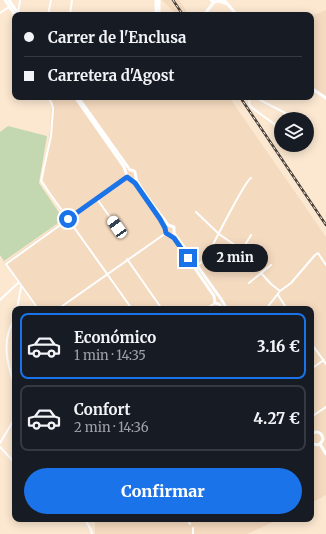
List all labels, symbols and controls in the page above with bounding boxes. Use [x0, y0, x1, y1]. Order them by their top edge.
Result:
text: Carrer de l'Enclusa [48, 28, 186, 47]
text: Carretera d'Agost [48, 66, 175, 85]
map controls [274, 112, 314, 152]
button: layers [274, 112, 314, 152]
route start [59, 210, 77, 228]
car [105, 214, 129, 240]
callout: 2 min [202, 244, 268, 272]
route end [179, 249, 197, 267]
text: 2 min [216, 249, 254, 266]
icon: car [26, 328, 62, 364]
text: Económico [74, 328, 156, 347]
text: 3.16 € [257, 337, 300, 356]
text: 1 min · 14:35 [74, 347, 146, 364]
icon: car [26, 400, 62, 436]
text: Confort [74, 400, 131, 419]
text: 4.27 € [253, 409, 300, 428]
text: 2 min · 14:36 [74, 419, 149, 436]
button: Confirmar [24, 468, 302, 514]

